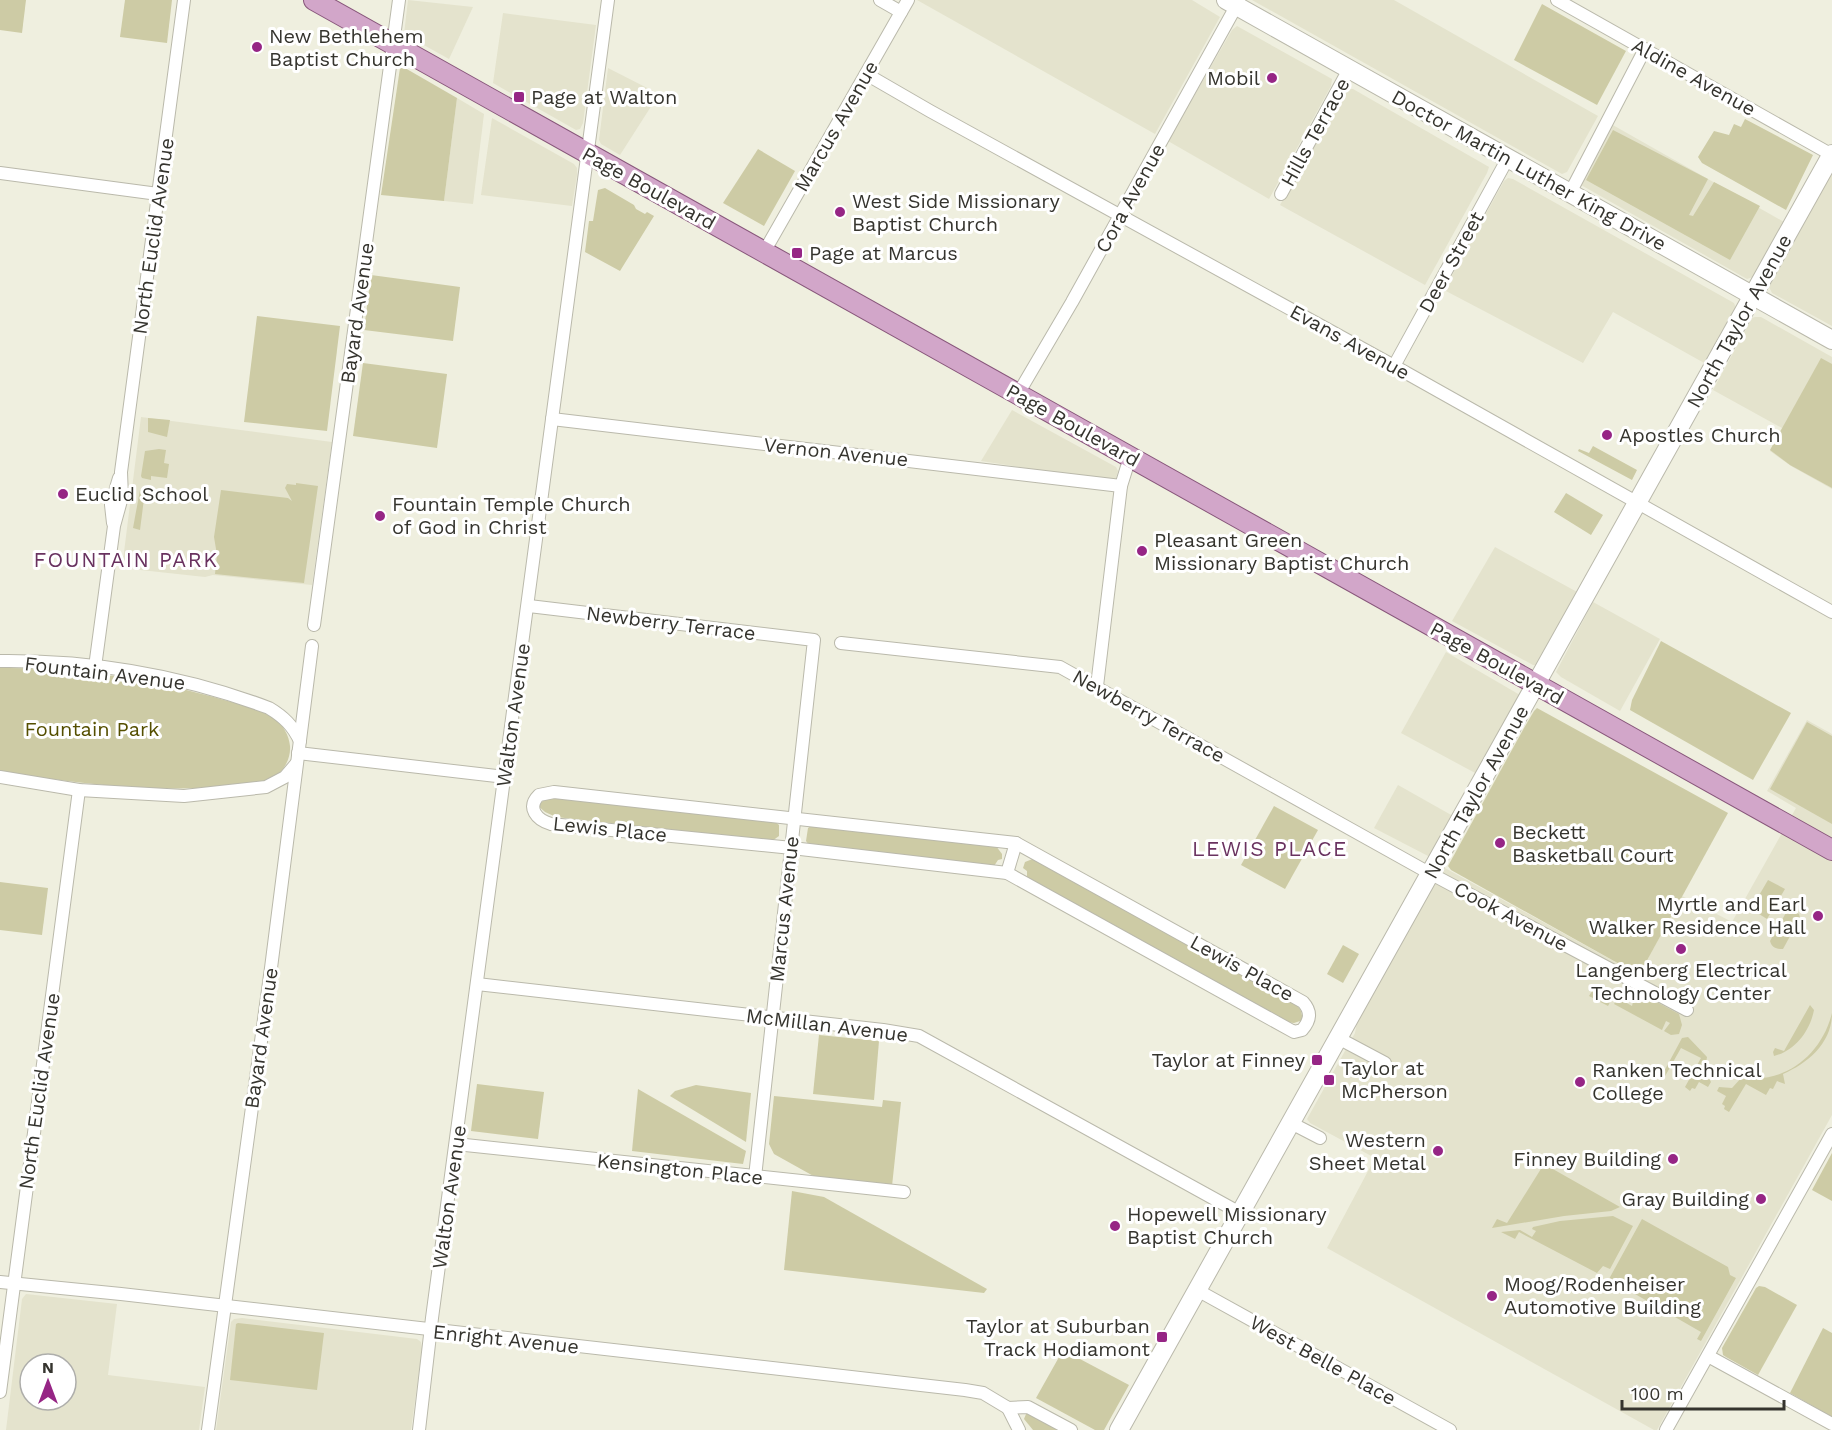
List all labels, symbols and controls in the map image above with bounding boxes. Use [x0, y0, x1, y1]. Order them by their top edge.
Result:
place label: New Bethlehem Baptist Church [269, 24, 424, 71]
street label: Aldine Avenue [1628, 33, 1760, 121]
marker: New Bethlehem Baptist Church [250, 40, 264, 54]
street label: Marcus Avenue [789, 56, 883, 196]
place label: Mobil [1207, 66, 1260, 90]
marker: Mobil [1265, 71, 1279, 85]
street label: Hills Terrace [1275, 73, 1355, 191]
street label: Doctor Martin Luther King Drive [1388, 84, 1670, 256]
place label: Page at Walton [531, 85, 677, 109]
marker: Page at Walton [512, 90, 526, 104]
street label: North Euclid Avenue [127, 136, 179, 336]
street label: Cora Avenue [1090, 139, 1170, 257]
street label: Page Boulevard [578, 141, 720, 235]
place label: West Side Missionary Baptist Church [852, 189, 1060, 236]
marker: West Side Missionary Baptist Church [833, 205, 847, 219]
street label: Deer Street [1413, 207, 1489, 317]
street label: North Taylor Avenue [1681, 230, 1797, 412]
street label: Bayard Avenue [335, 241, 379, 385]
place label: Page at Marcus [809, 241, 958, 265]
marker: Page at Marcus [790, 246, 804, 260]
street label: Evans Avenue [1286, 299, 1414, 385]
street label: Page Boulevard [1002, 378, 1144, 472]
place label: Apostles Church [1619, 423, 1781, 447]
marker: Apostles Church [1600, 428, 1614, 442]
street label: Vernon Avenue [763, 432, 909, 472]
place label: Euclid School [75, 482, 208, 506]
marker: Euclid School [56, 487, 70, 501]
place label: Fountain Temple Church of God in Christ [392, 492, 631, 539]
marker: Fountain Temple Church of God in Christ [373, 509, 387, 523]
place label: Pleasant Green Missionary Baptist Church [1154, 528, 1409, 575]
marker: Pleasant Green Missionary Baptist Church [1135, 544, 1149, 558]
district label: FOUNTAIN PARK [34, 547, 218, 572]
street label: Newberry Terrace [585, 601, 757, 645]
street label: Page Boulevard [1426, 616, 1568, 710]
street label: Walton Avenue [491, 642, 535, 788]
street label: Fountain Avenue [23, 651, 187, 695]
street label: Newberry Terrace [1069, 664, 1229, 768]
street label: North Taylor Avenue [1418, 701, 1534, 883]
park label: Fountain Park [25, 717, 159, 741]
street label: Lewis Place [552, 811, 668, 847]
place label: Beckett Basketball Court [1512, 820, 1674, 867]
street label: Marcus Avenue [764, 835, 804, 983]
district label: LEWIS PLACE [1192, 836, 1348, 861]
marker: Beckett Basketball Court [1493, 836, 1507, 850]
street label: Cook Avenue [1450, 876, 1572, 956]
place label: Myrtle and Earl Walker Residence Hall [1589, 892, 1806, 939]
marker: Myrtle and Earl Walker Residence Hall [1811, 909, 1825, 923]
street label: Lewis Place [1186, 930, 1298, 1006]
marker: Langenberg Electrical Technology Center [1674, 942, 1688, 956]
place label: Langenberg Electrical Technology Center [1575, 958, 1787, 1005]
street label: Bayard Avenue [239, 966, 283, 1110]
street label: North Euclid Avenue [13, 991, 65, 1191]
street label: McMillan Avenue [745, 1003, 909, 1047]
place label: Taylor at Finney [1151, 1048, 1306, 1072]
marker: Taylor at Finney [1310, 1053, 1324, 1067]
place label: Taylor at McPherson [1341, 1056, 1448, 1103]
place label: Ranken Technical College [1592, 1058, 1762, 1105]
marker: Taylor at McPherson [1322, 1073, 1336, 1087]
marker: Ranken Technical College [1573, 1075, 1587, 1089]
street label: Walton Avenue [427, 1124, 471, 1270]
place label: Western Sheet Metal [1309, 1128, 1426, 1175]
marker: Western Sheet Metal [1431, 1144, 1445, 1158]
place label: Finney Building [1513, 1147, 1661, 1171]
street label: Kensington Place [596, 1148, 764, 1190]
marker: Finney Building [1666, 1152, 1680, 1166]
place label: Gray Building [1622, 1187, 1749, 1211]
marker: Gray Building [1754, 1192, 1768, 1206]
place label: Hopewell Missionary Baptist Church [1127, 1202, 1327, 1249]
marker: Hopewell Missionary Baptist Church [1108, 1219, 1122, 1233]
place label: Moog/Rodenheiser Automotive Building [1504, 1272, 1701, 1319]
marker: Moog/Rodenheiser Automotive Building [1485, 1289, 1499, 1303]
street label: West Belle Place [1246, 1310, 1400, 1410]
place label: Taylor at Suburban Track Hodiamont [966, 1314, 1151, 1361]
street label: Enright Avenue [432, 1319, 580, 1359]
marker: Taylor at Suburban Track Hodiamont [1155, 1330, 1169, 1344]
north arrow [18, 1352, 78, 1412]
text: N [42, 1358, 54, 1377]
scale bar [1622, 1373, 1784, 1411]
text: 100 m [1631, 1383, 1684, 1404]

